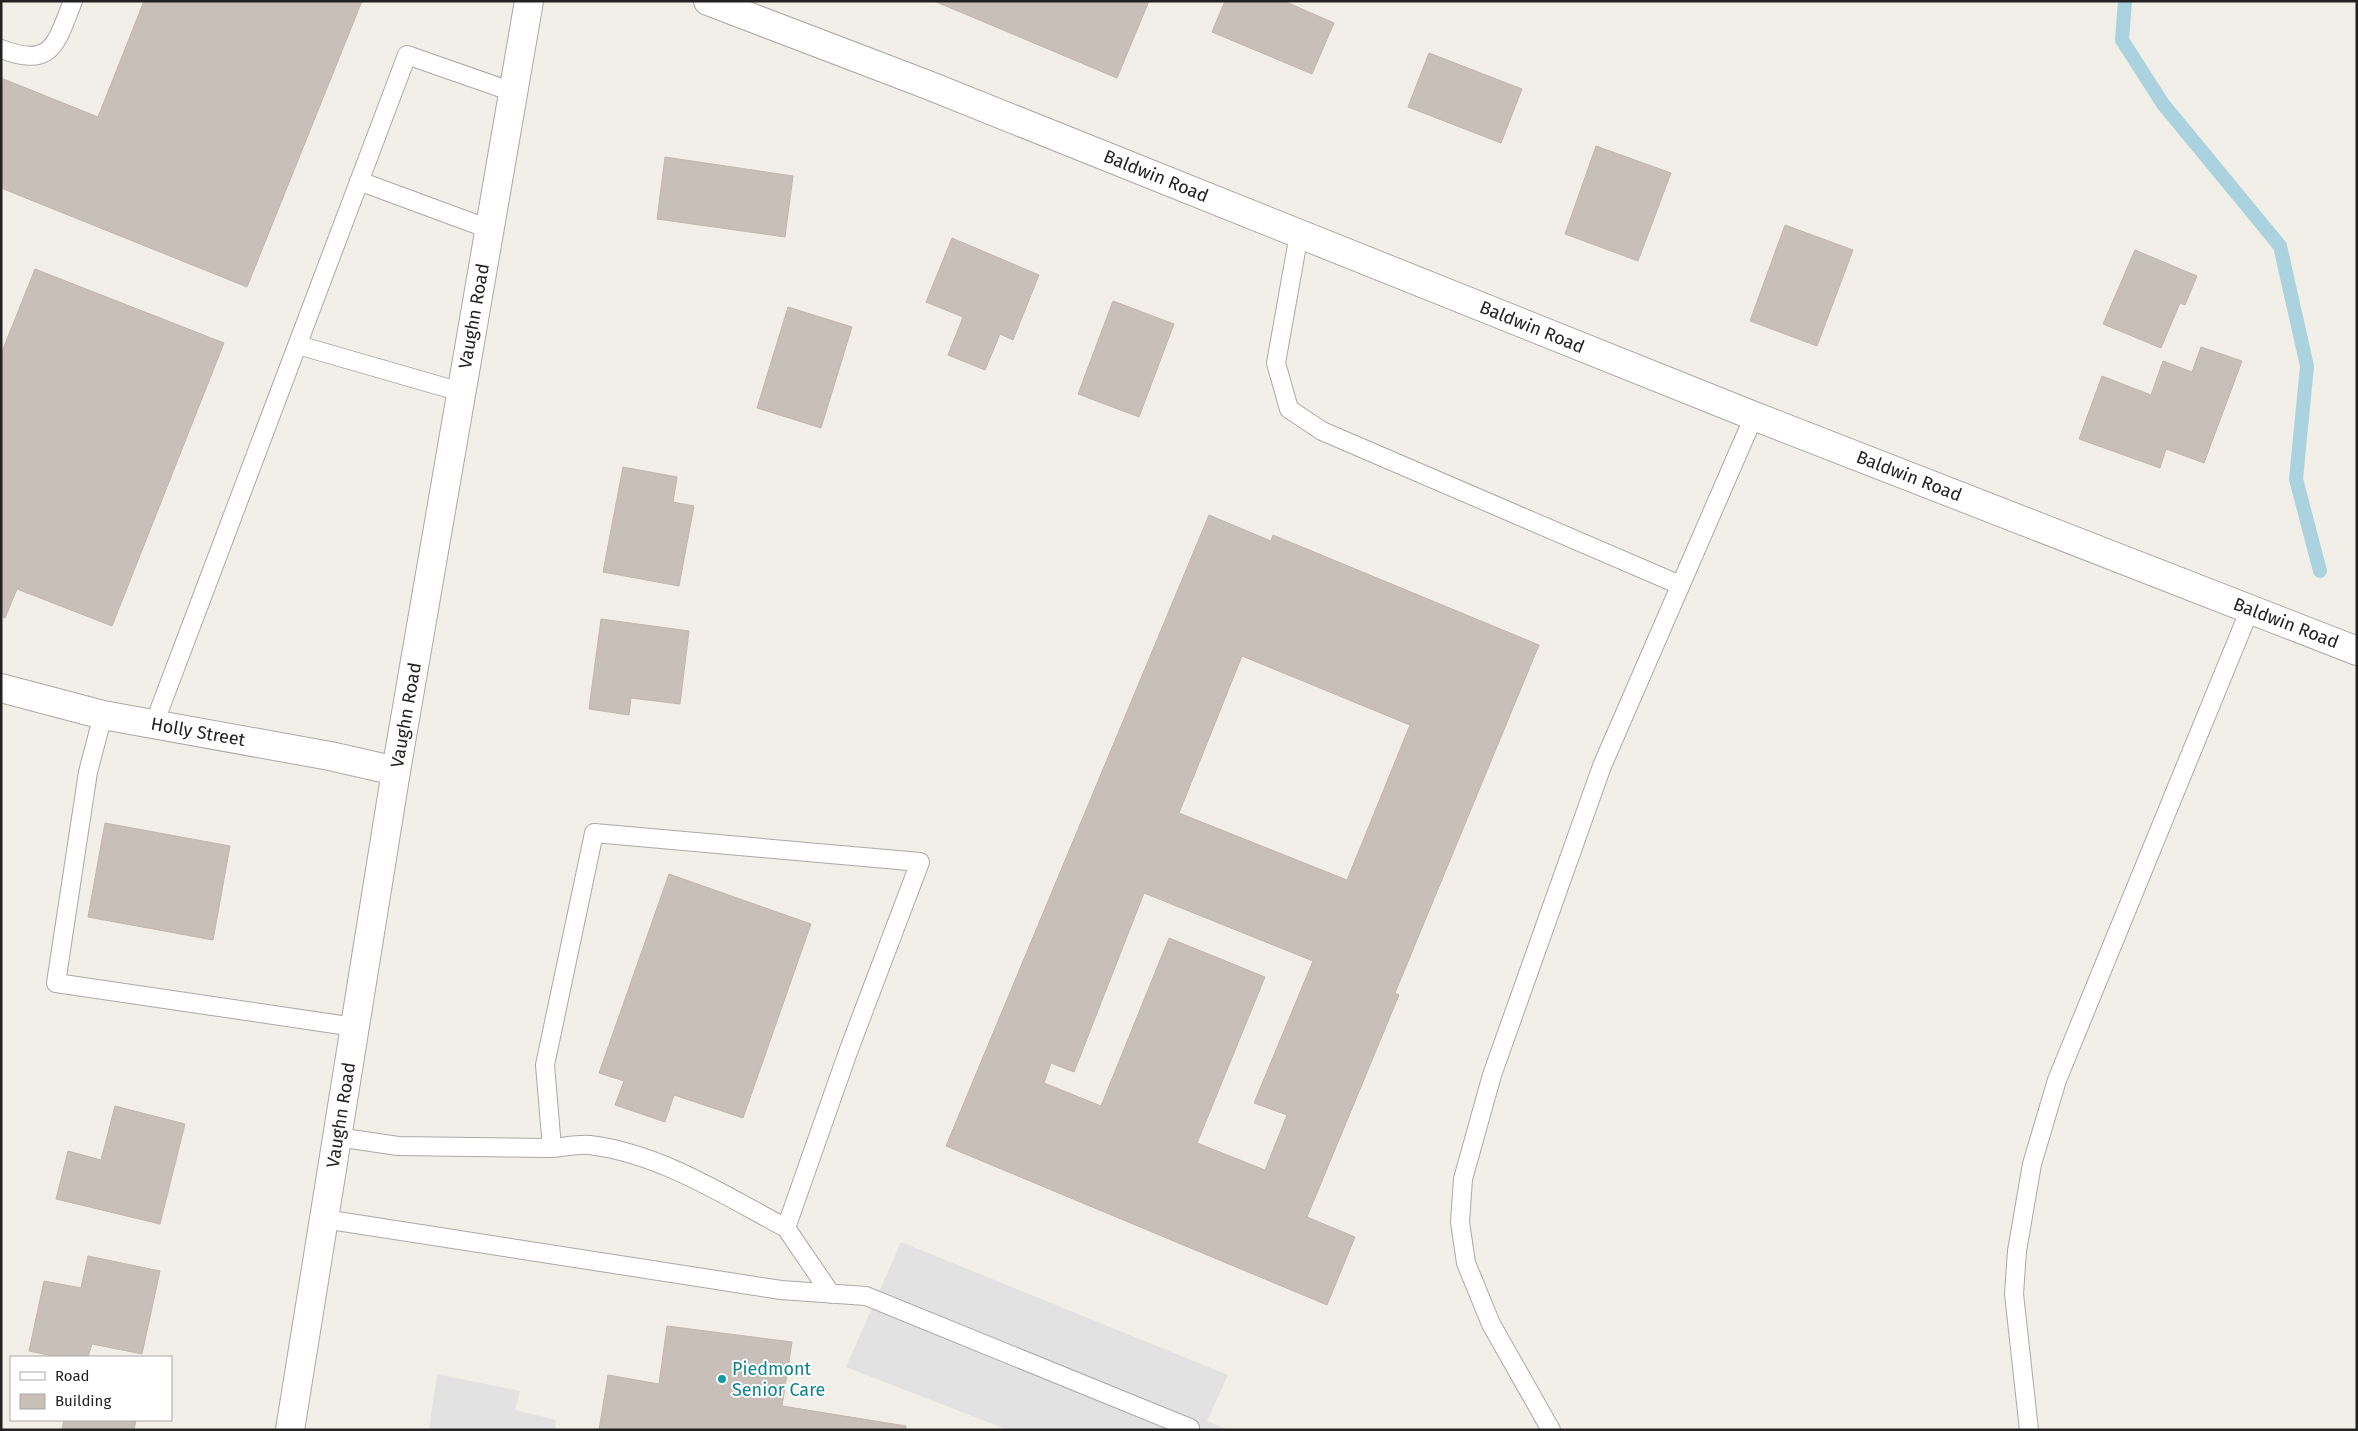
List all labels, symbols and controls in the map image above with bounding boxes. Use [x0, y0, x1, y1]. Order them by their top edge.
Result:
street label: Baldwin Road [1100, 145, 1212, 207]
street label: Vaughn Road [454, 262, 494, 370]
street label: Baldwin Road [1476, 296, 1588, 358]
street label: Baldwin Road [1853, 446, 1965, 506]
street label: Baldwin Road [2230, 593, 2342, 653]
street label: Vaughn Road [386, 661, 426, 769]
street label: Holly Street [149, 713, 247, 751]
street label: Vaughn Road [322, 1061, 360, 1169]
legend [10, 1356, 172, 1421]
place label: Piedmont Senior Care [732, 1358, 825, 1401]
text: Road [55, 1367, 90, 1385]
marker: Piedmont Senior Care [716, 1373, 728, 1385]
text: Building [55, 1392, 111, 1410]

